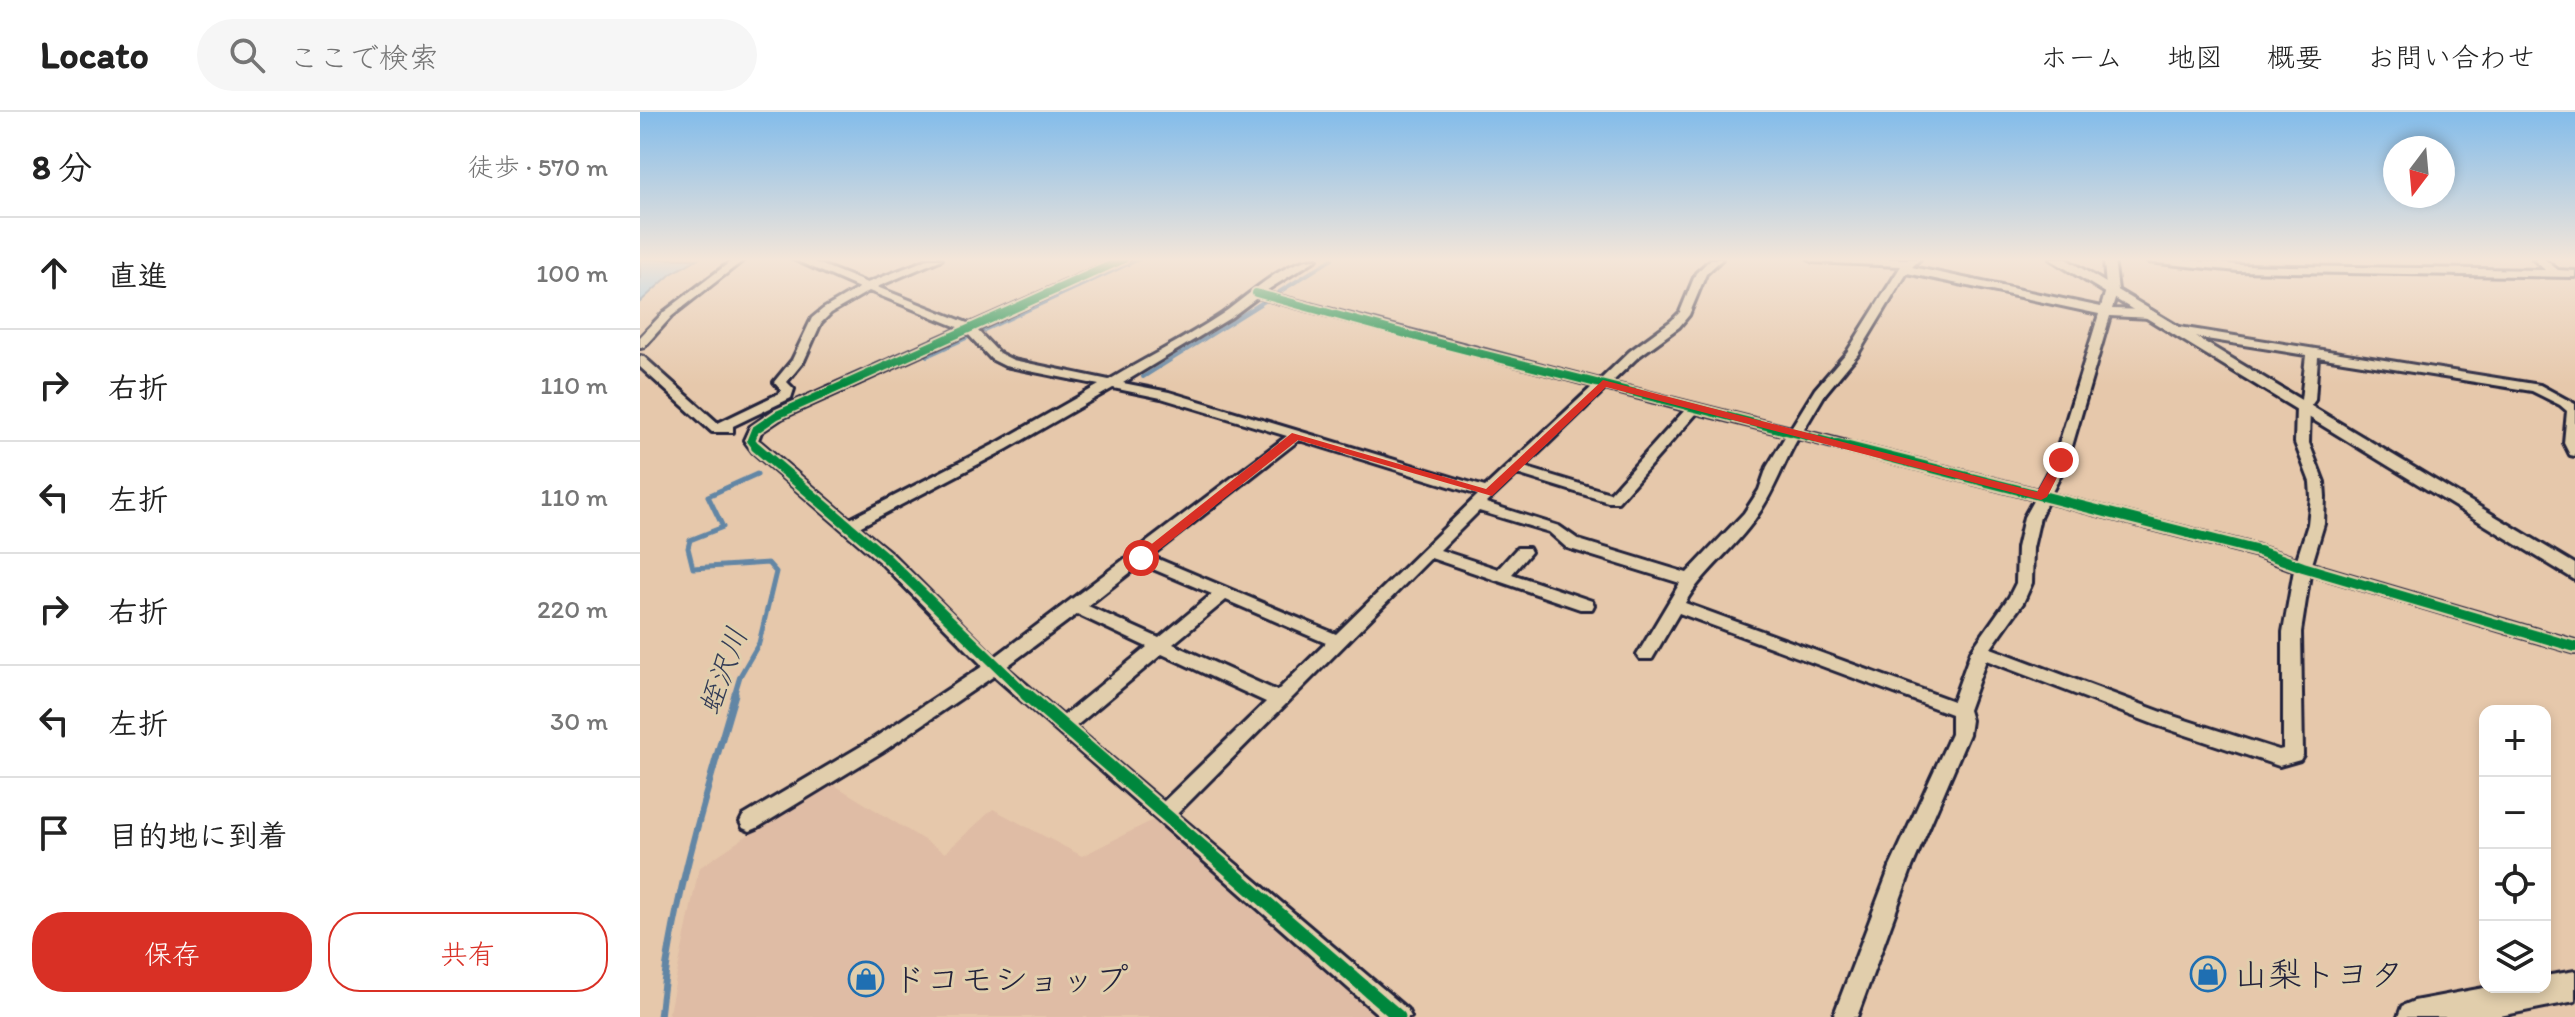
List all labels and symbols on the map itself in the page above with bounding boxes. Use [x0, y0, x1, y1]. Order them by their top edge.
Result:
north arrow [2383, 136, 2455, 208]
route end [2043, 442, 2079, 478]
route start [1123, 540, 1159, 576]
water label: 蛭沢川 [690, 622, 755, 719]
place label: 山梨トヨタ [2234, 954, 2404, 995]
shop icon: 山梨トヨタ [2189, 955, 2227, 993]
place label: ドコモショップ [892, 959, 1129, 1000]
shop icon: ドコモショップ [847, 960, 885, 998]

